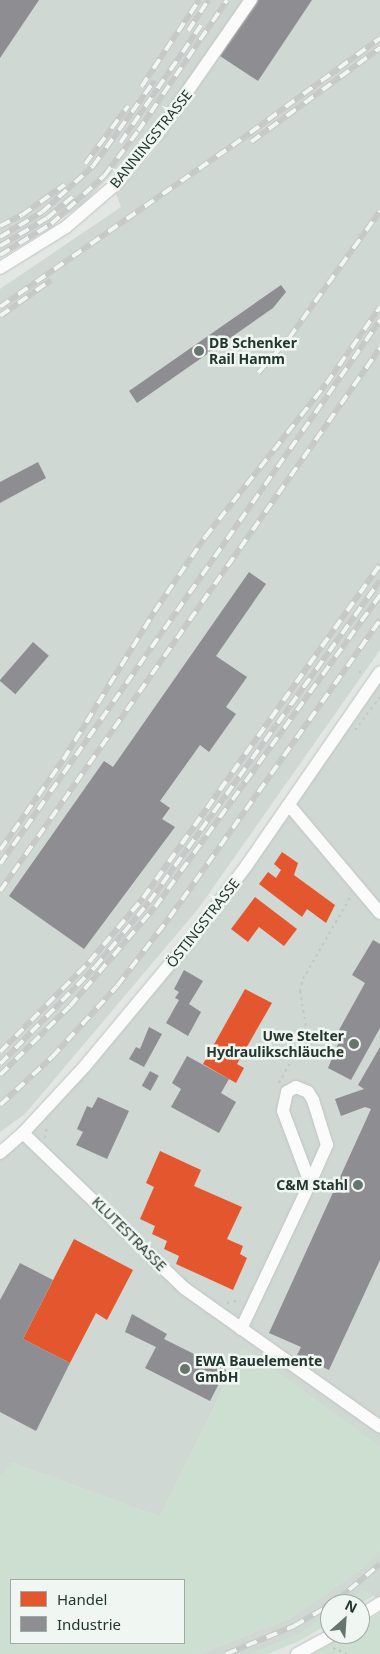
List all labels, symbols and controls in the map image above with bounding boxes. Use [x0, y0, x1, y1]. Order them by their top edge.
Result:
street label: BANNINGSTRASSE [106, 87, 196, 191]
place label: DB Schenker Rail Hamm [209, 335, 297, 368]
marker: DB Schenker Rail Hamm [193, 345, 205, 357]
street label: ÖSTINGSTRASSE [163, 875, 243, 971]
place label: Uwe Stelter Hydraulikschläuche [206, 1028, 344, 1060]
marker: Uwe Stelter Hydraulikschläuche [348, 1038, 360, 1050]
place label: C&M Stahl [276, 1177, 348, 1193]
marker: C&M Stahl [352, 1179, 364, 1191]
street label: KLUTESTRASSE [88, 1193, 170, 1275]
place label: EWA Bauelemente GmbH [195, 1353, 322, 1385]
marker: EWA Bauelemente GmbH [179, 1363, 191, 1375]
legend [10, 1579, 185, 1644]
text: Handel [57, 1589, 107, 1609]
north arrow [320, 1594, 370, 1644]
text: N [342, 1595, 361, 1617]
text: Industrie [57, 1614, 121, 1634]

